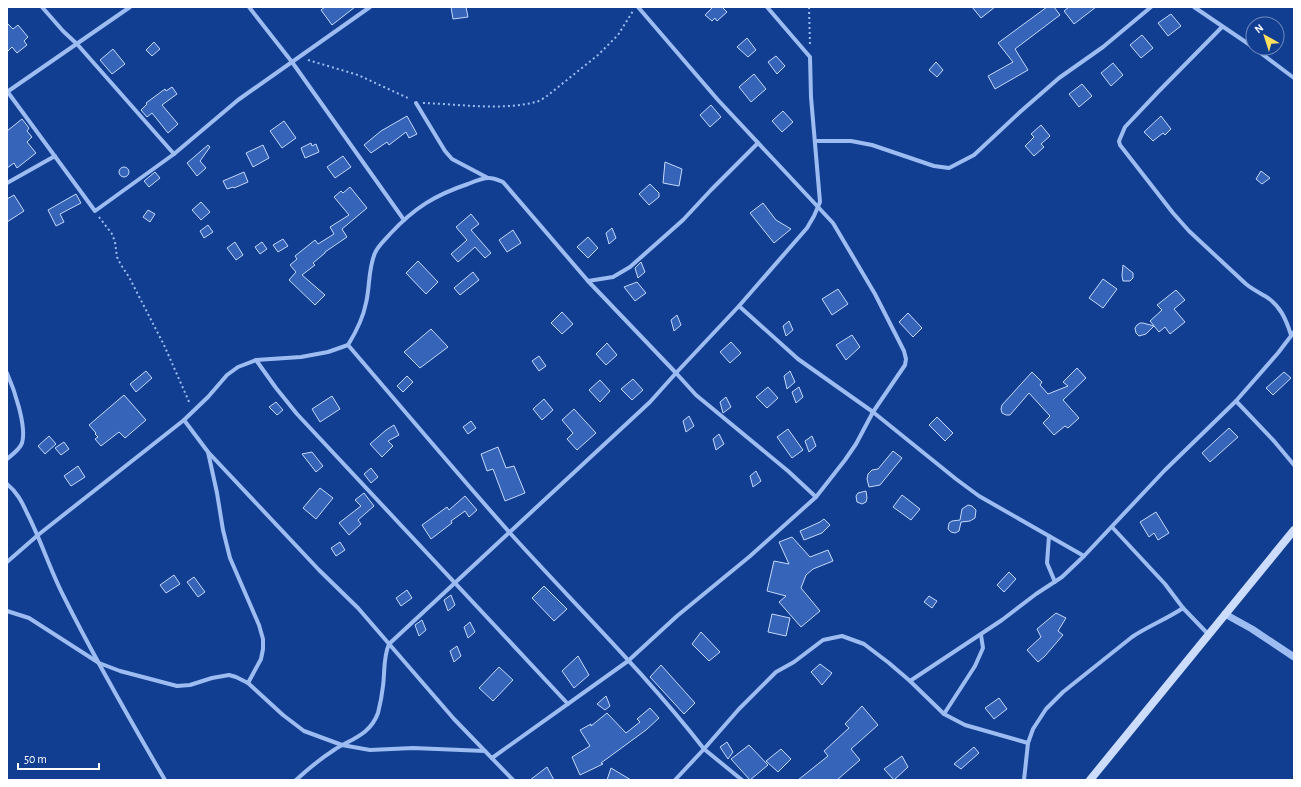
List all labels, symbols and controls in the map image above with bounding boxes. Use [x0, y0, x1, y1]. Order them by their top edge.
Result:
north arrow [1245, 16, 1285, 56]
text: N [1253, 22, 1265, 35]
scale bar [18, 745, 99, 771]
text: 50 m [24, 753, 47, 765]

